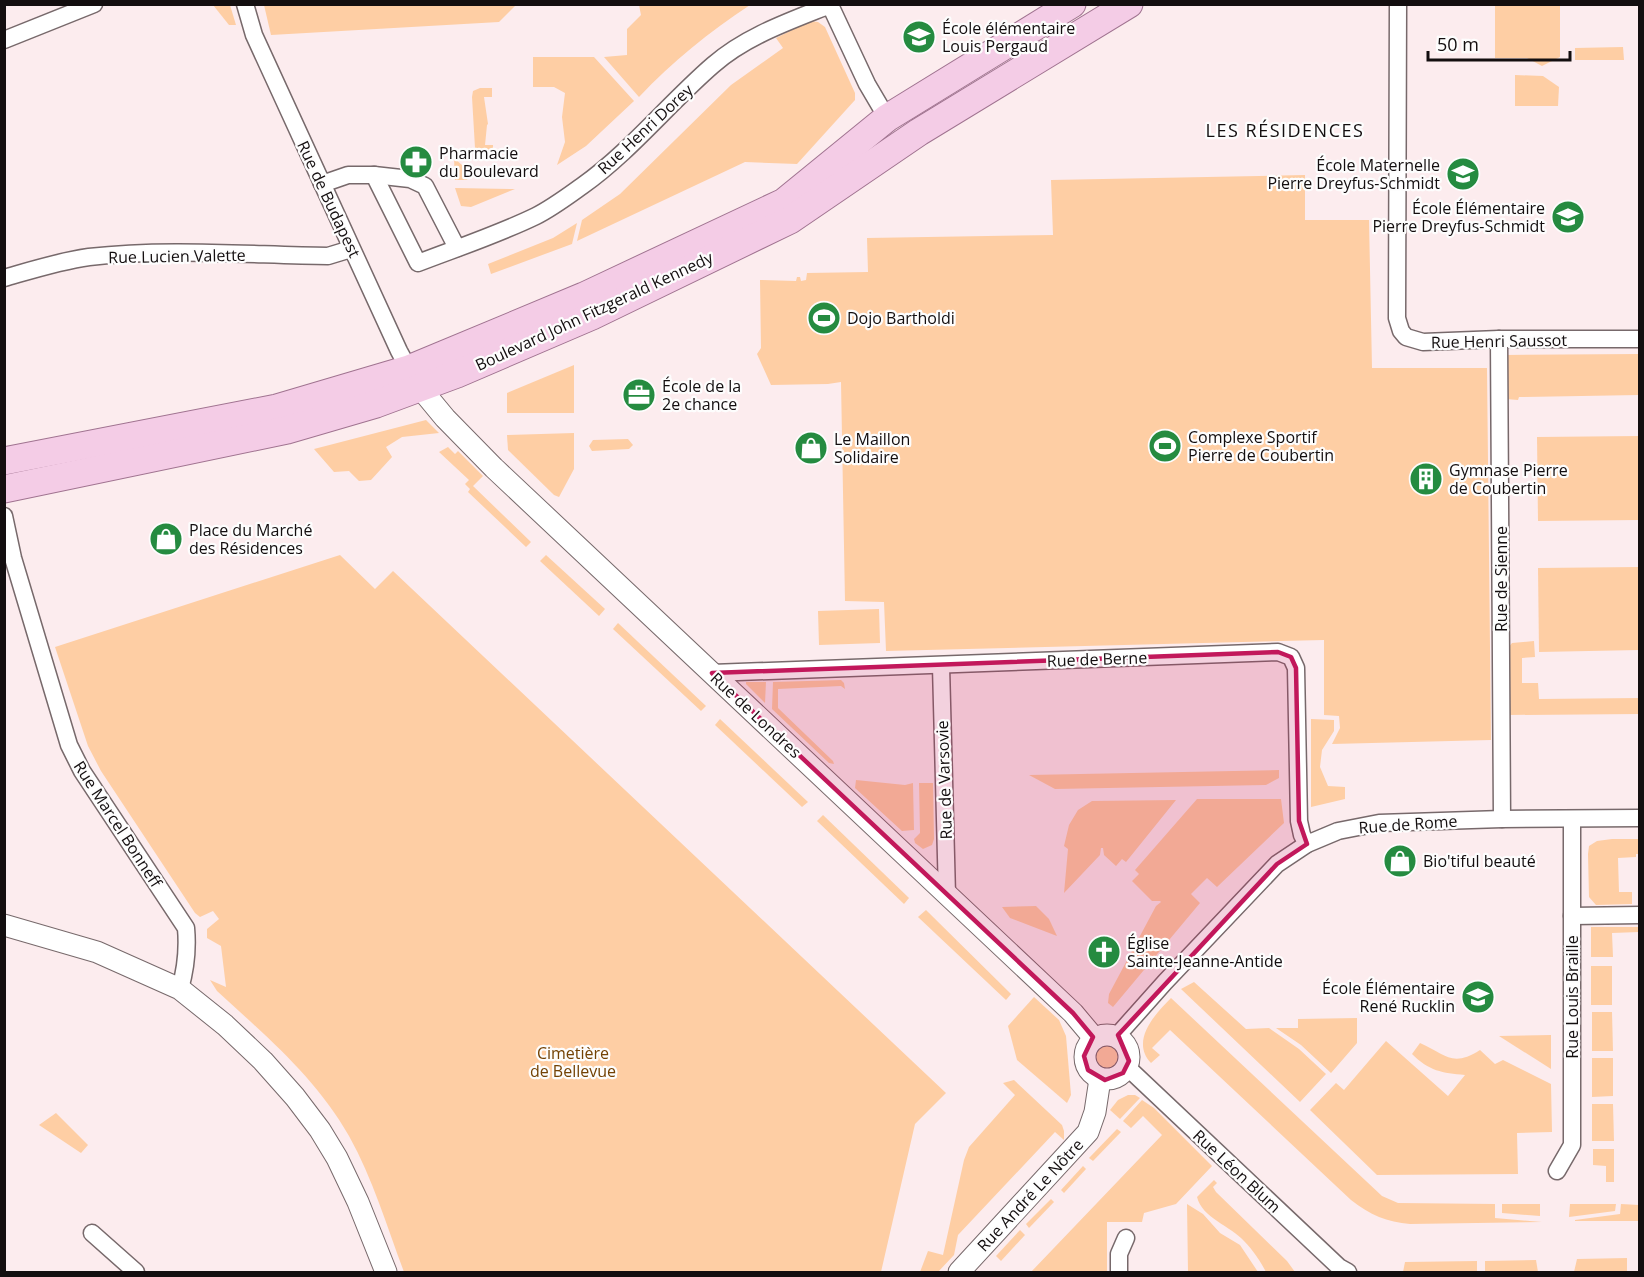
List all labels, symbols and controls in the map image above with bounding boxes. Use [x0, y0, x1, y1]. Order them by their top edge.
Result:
place label: École élémentaire Louis Pergaud [942, 17, 1075, 57]
school or university icon: École élémentaire Louis Pergaud [901, 19, 937, 55]
scale bar [1428, 24, 1570, 62]
text: 50 m [1437, 32, 1479, 56]
street label: Rue Henri Dorey [593, 78, 698, 179]
district label: LES RÉSIDENCES [1206, 118, 1364, 142]
street label: Rue de Budapest [292, 137, 366, 261]
place label: Pharmacie du Boulevard [439, 142, 539, 182]
pharmacy icon: Pharmacie du Boulevard [398, 144, 434, 180]
place label: École Maternelle Pierre Dreyfus-Schmidt [1267, 154, 1440, 194]
school or university icon: École Maternelle Pierre Dreyfus-Schmidt [1445, 156, 1481, 192]
place label: École Élémentaire Pierre Dreyfus-Schmidt [1372, 197, 1545, 237]
school or university icon: École Élémentaire Pierre Dreyfus-Schmidt [1550, 199, 1586, 235]
street label: Rue Lucien Valette [108, 244, 246, 268]
street label: Boulevard John Fitzgerald Kennedy [472, 246, 717, 376]
sports icon: Dojo Bartholdi [806, 300, 842, 336]
place label: Dojo Bartholdi [847, 307, 955, 329]
street label: Rue Henri Saussot [1431, 329, 1568, 353]
place label: École de la 2e chance [662, 375, 741, 415]
office icon: École de la 2e chance [621, 377, 657, 413]
place label: Complexe Sportif Pierre de Coubertin [1188, 426, 1334, 466]
place label: Le Maillon Solidaire [834, 428, 910, 468]
sports icon: Complexe Sportif Pierre de Coubertin [1147, 428, 1183, 464]
shop icon: Le Maillon Solidaire [793, 430, 829, 466]
place label: Gymnase Pierre de Coubertin [1449, 459, 1568, 499]
building icon: Gymnase Pierre de Coubertin [1408, 461, 1444, 497]
place label: Place du Marché des Résidences [189, 519, 312, 559]
shop icon: Place du Marché des Résidences [148, 521, 184, 557]
street label: Rue de Sienne [1490, 526, 1512, 632]
street label: Rue de Berne [1046, 646, 1148, 672]
street label: Rue de Londres [706, 667, 806, 763]
street label: Rue de Varsovie [931, 720, 957, 840]
street label: Rue Marcel Bonneff [69, 756, 168, 893]
street label: Rue de Rome [1358, 810, 1458, 838]
shop icon: Bio'tiful beauté [1382, 843, 1418, 879]
place label: Bio'tiful beauté [1423, 850, 1536, 872]
place label: Église Sainte-Jeanne-Antide [1127, 932, 1283, 972]
church icon: Église Sainte-Jeanne-Antide [1086, 934, 1122, 970]
street label: Rue Louis Braille [1561, 935, 1583, 1059]
place label: École Élémentaire René Rucklin [1322, 977, 1455, 1017]
school or university icon: École Élémentaire René Rucklin [1460, 979, 1496, 1015]
park label: Cimetière de Bellevue [530, 1042, 616, 1082]
street label: Rue Léon Blum [1188, 1125, 1286, 1217]
street label: Rue André Le Nôtre [972, 1134, 1088, 1256]

